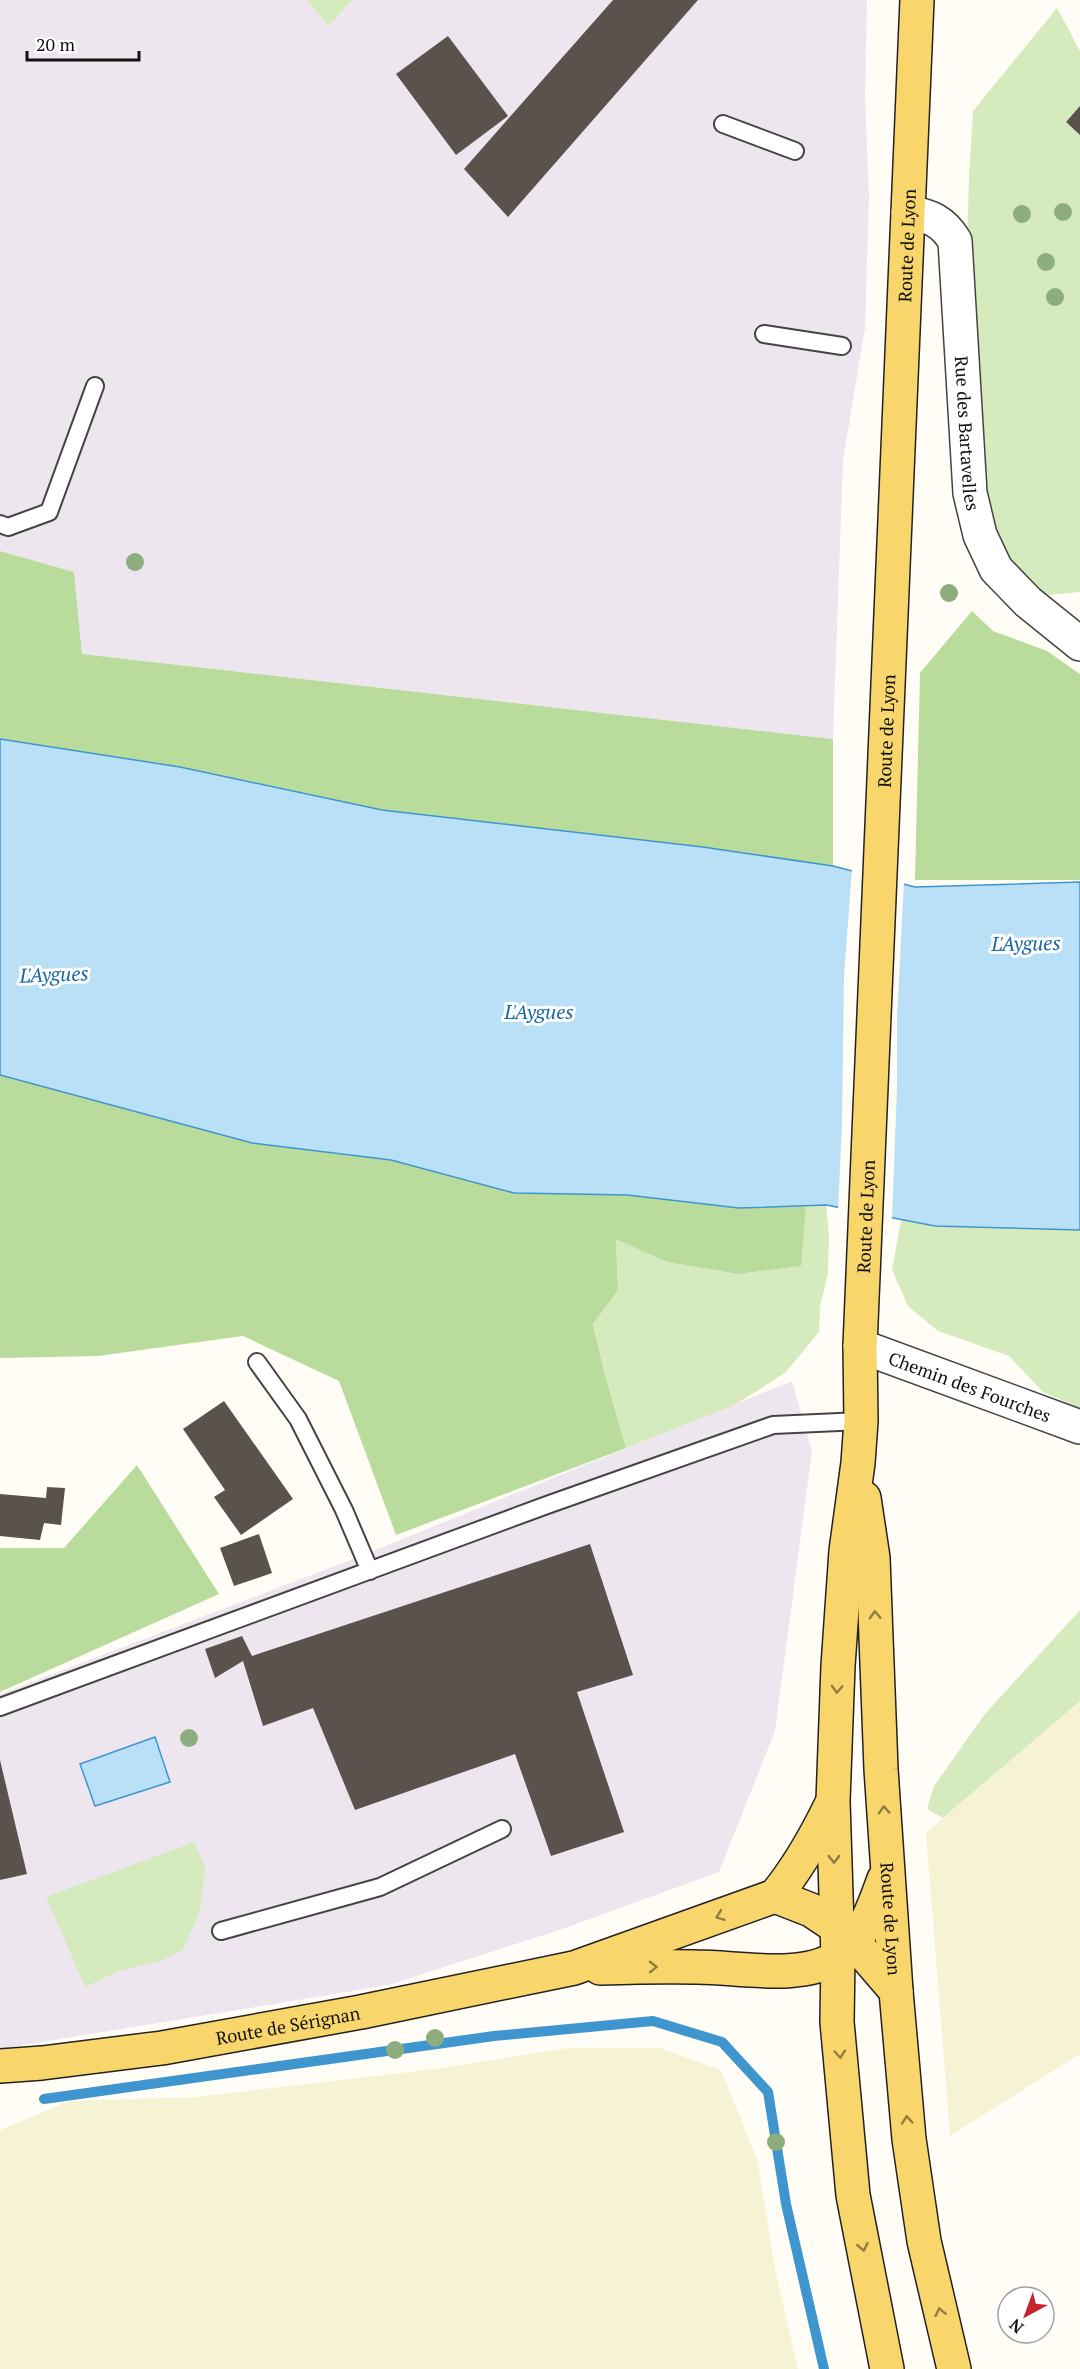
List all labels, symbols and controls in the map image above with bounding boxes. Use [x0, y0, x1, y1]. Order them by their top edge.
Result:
scale bar [27, 24, 140, 62]
text: 20 m [36, 32, 76, 56]
street label: Route de Lyon [892, 188, 921, 303]
street label: Rue des Bartavelles [950, 355, 986, 513]
street label: Route de Lyon [872, 673, 900, 788]
water label: L'Aygues [990, 929, 1061, 957]
water label: L'Aygues [18, 959, 89, 989]
water label: L'Aygues [503, 998, 574, 1025]
street label: Route de Lyon [851, 1159, 880, 1274]
street label: Chemin des Fourches [885, 1346, 1054, 1427]
one-way arrow [869, 1611, 882, 1620]
one-way arrow [830, 1684, 843, 1693]
one-way arrow [877, 1806, 890, 1815]
one-way arrow [828, 1855, 840, 1864]
street label: Route de Lyon [875, 1861, 907, 1977]
one-way arrow [715, 1909, 726, 1921]
one-way arrow [649, 1961, 658, 1973]
street label: Route de Sérignan [214, 2000, 362, 2050]
one-way arrow [833, 2049, 846, 2058]
one-way arrow [901, 2116, 914, 2125]
one-way arrow [856, 2242, 869, 2252]
north arrow [996, 2285, 1056, 2345]
one-way arrow [934, 2307, 947, 2317]
text: N [1004, 2314, 1028, 2339]

